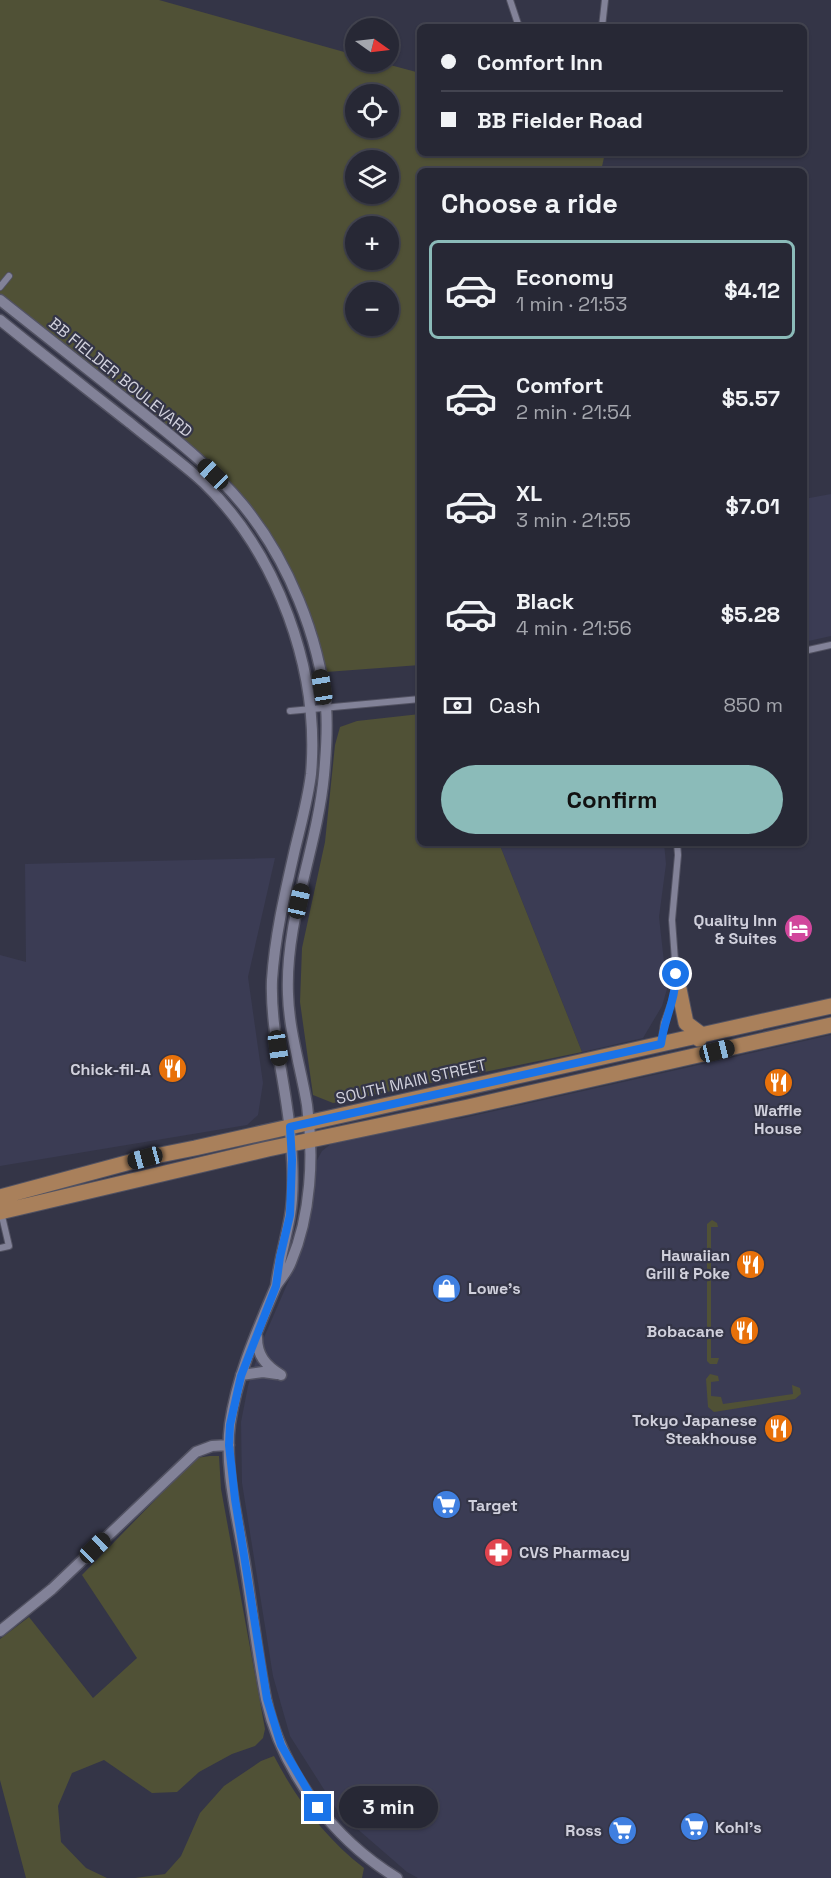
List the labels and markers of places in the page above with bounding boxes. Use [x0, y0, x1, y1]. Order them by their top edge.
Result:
place label: Quality Inn & Suites [693, 910, 777, 949]
hotel icon: Quality Inn & Suites [782, 913, 814, 945]
restaurant icon: Chick-fil-A [156, 1053, 188, 1085]
place label: Chick-fil-A [70, 1059, 151, 1080]
restaurant icon: Waffle House [762, 1066, 794, 1098]
place label: Waffle House [754, 1100, 802, 1139]
place label: Hawaiian Grill & Poke [646, 1245, 730, 1284]
restaurant icon: Hawaiian Grill & Poke [735, 1248, 767, 1280]
shop icon: Lowe's [431, 1272, 463, 1304]
place label: Lowe's [468, 1278, 521, 1299]
restaurant icon: Bobacane [729, 1315, 761, 1347]
place label: Bobacane [647, 1321, 724, 1342]
place label: Tokyo Japanese Steakhouse [632, 1410, 757, 1449]
restaurant icon: Tokyo Japanese Steakhouse [762, 1413, 794, 1445]
supermarket icon: Target [431, 1489, 463, 1521]
place label: Target [468, 1495, 518, 1516]
pharmacy icon: CVS Pharmacy [482, 1536, 514, 1568]
place label: CVS Pharmacy [519, 1542, 630, 1563]
supermarket icon: Kohl's [678, 1811, 710, 1843]
supermarket icon: Ross [607, 1814, 639, 1846]
place label: Kohl's [715, 1817, 762, 1838]
place label: Ross [565, 1820, 602, 1841]

